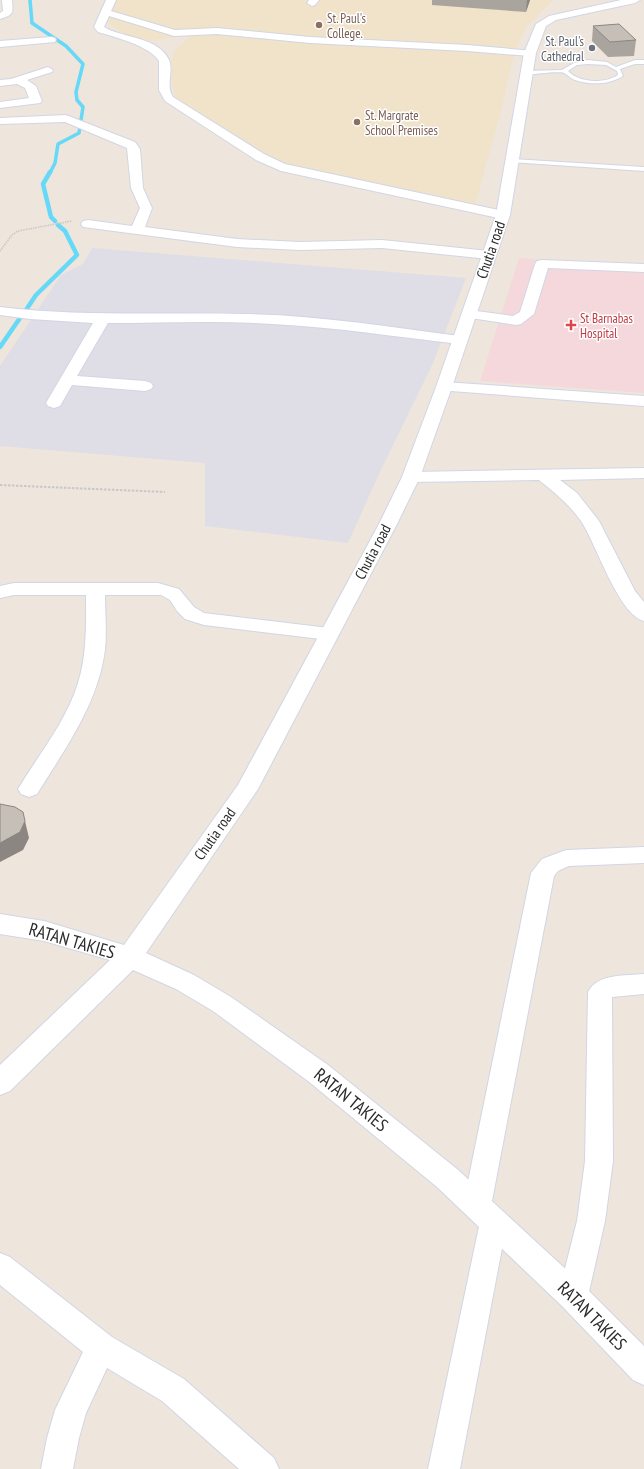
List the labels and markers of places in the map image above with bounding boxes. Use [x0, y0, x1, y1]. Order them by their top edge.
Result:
place label: St. Paul's College. [327, 10, 366, 42]
marker: St. Paul's College. [314, 20, 324, 30]
place label: St. Paul's Cathedral [541, 33, 584, 65]
marker: St. Paul's Cathedral [587, 43, 597, 53]
place label: St. Margrate School Premises [365, 107, 438, 139]
marker: St. Margrate School Premises [352, 117, 362, 127]
place label: St Barnabas Hospital [580, 310, 633, 342]
marker: St Barnabas Hospital [565, 319, 577, 331]

